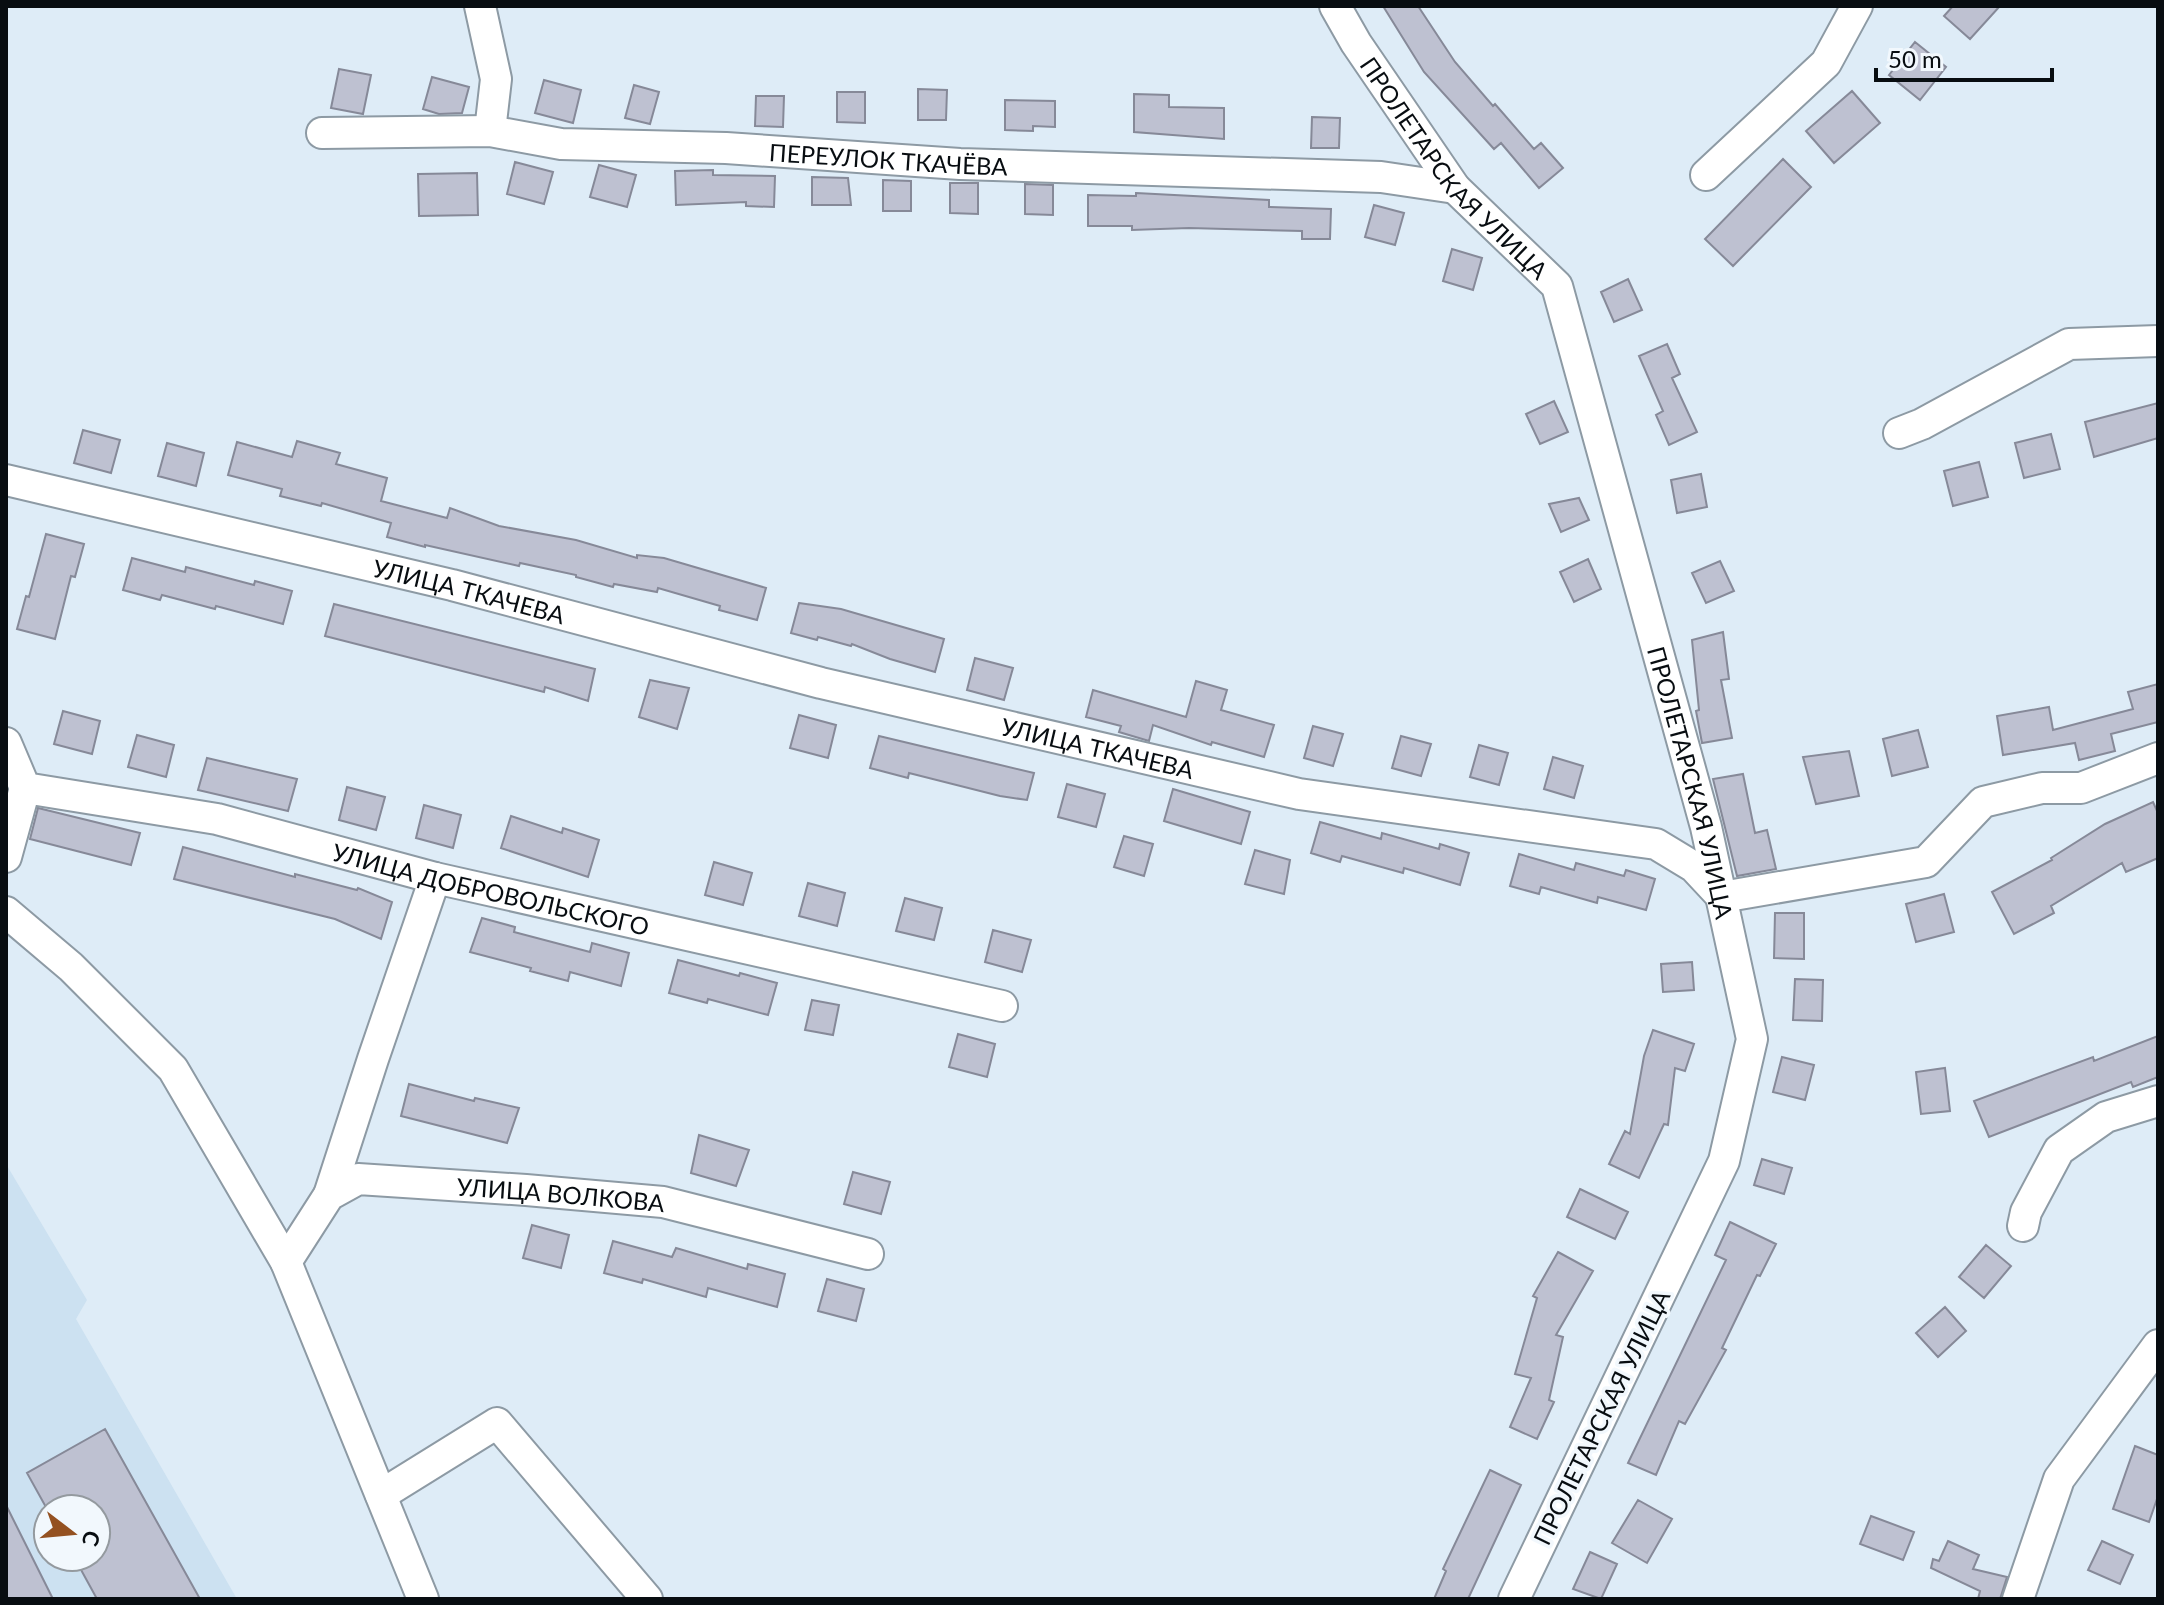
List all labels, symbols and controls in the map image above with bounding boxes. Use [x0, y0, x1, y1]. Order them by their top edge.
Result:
scale bar [1876, 32, 2052, 82]
text: 50 m [1888, 44, 1942, 73]
street label: ПРОЛЕТАРСКАЯ УЛИЦА [1355, 51, 1555, 285]
street label: ПЕРЕУЛОК ТКАЧЁВА [768, 136, 1009, 180]
street label: УЛИЦА ТКАЧЕВА [370, 552, 569, 629]
street label: ПРОЛЕТАРСКАЯ УЛИЦА [1642, 643, 1740, 922]
street label: УЛИЦА ТКАЧЕВА [998, 711, 1198, 784]
street label: УЛИЦА ДОБРОВОЛЬСКОГО [329, 836, 652, 940]
street label: УЛИЦА ВОЛКОВА [456, 1171, 667, 1217]
street label: ПРОЛЕТАРСКАЯ УЛИЦА [1527, 1284, 1676, 1549]
north arrow [32, 1493, 112, 1573]
text: С [77, 1528, 107, 1550]

